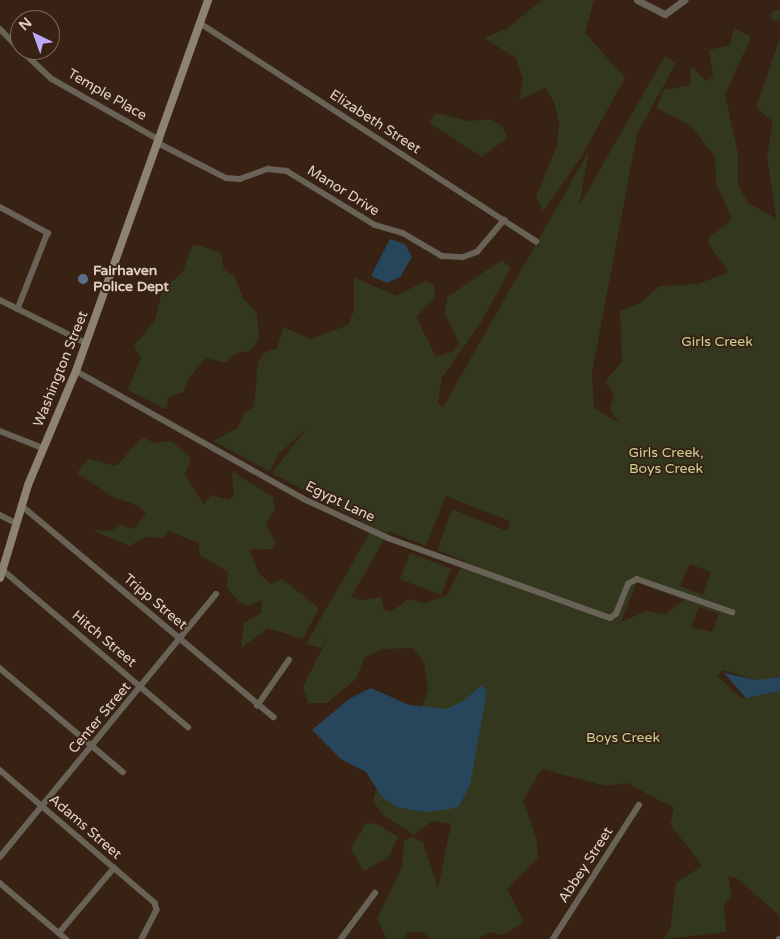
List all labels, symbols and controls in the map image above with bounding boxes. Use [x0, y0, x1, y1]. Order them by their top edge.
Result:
north arrow [10, 10, 60, 60]
text: N [15, 14, 35, 34]
street label: Temple Place [65, 66, 149, 124]
street label: Elizabeth Street [326, 86, 424, 158]
street label: Manor Drive [304, 162, 382, 220]
place label: Fairhaven Police Dept [93, 263, 169, 296]
marker: Fairhaven Police Dept [77, 273, 89, 285]
street label: Washington Street [30, 309, 92, 429]
park label: Girls Creek [681, 334, 753, 350]
park label: Girls Creek, Boys Creek [628, 445, 704, 478]
street label: Egypt Lane [303, 478, 377, 526]
street label: Tripp Street [120, 571, 190, 633]
street label: Hitch Street [68, 607, 140, 671]
street label: Center Street [65, 679, 135, 757]
park label: Boys Creek [586, 730, 660, 746]
street label: Adams Street [45, 791, 125, 863]
street label: Abbey Street [555, 824, 617, 906]

